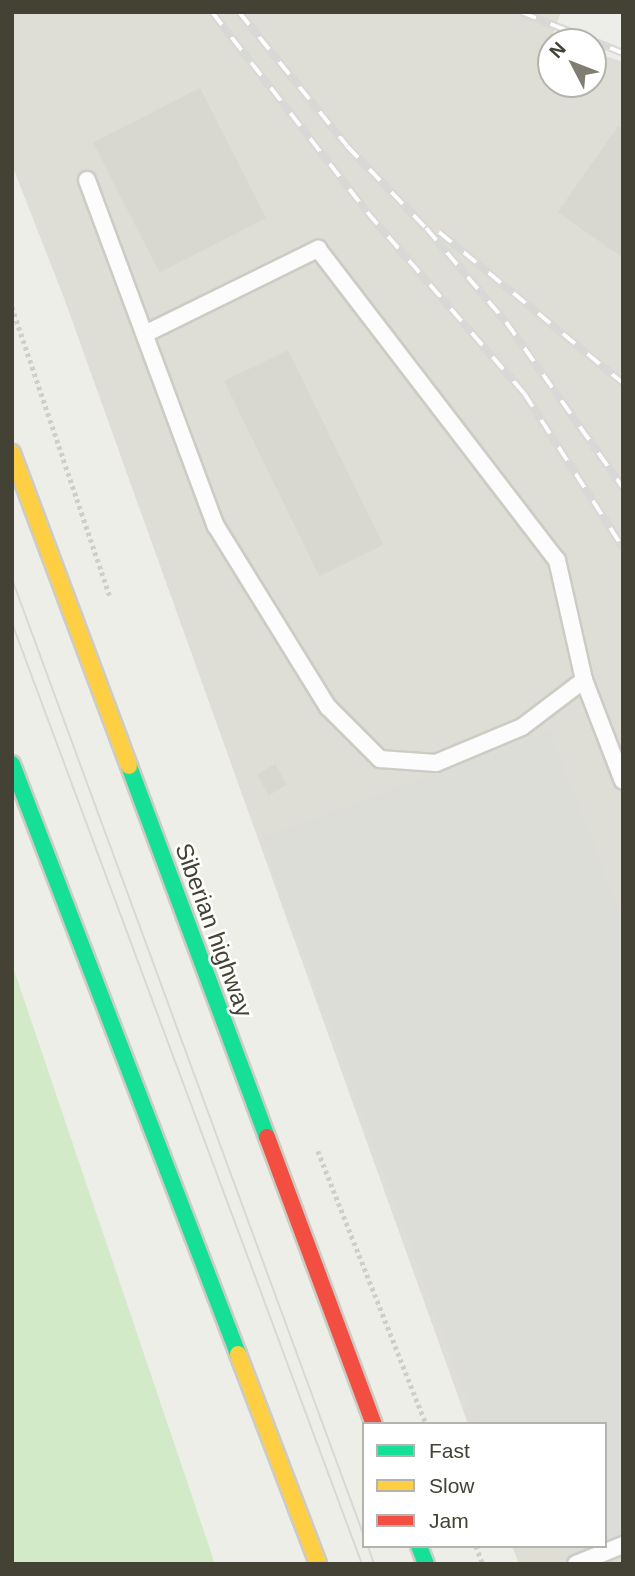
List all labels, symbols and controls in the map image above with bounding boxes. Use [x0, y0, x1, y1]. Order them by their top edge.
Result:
north arrow [537, 28, 607, 98]
text: N [545, 38, 570, 62]
street label: Siberian highway [169, 839, 259, 1021]
legend [362, 1422, 607, 1548]
text: Fast [429, 1439, 470, 1462]
text: Slow [429, 1474, 475, 1497]
text: Jam [429, 1509, 469, 1532]

